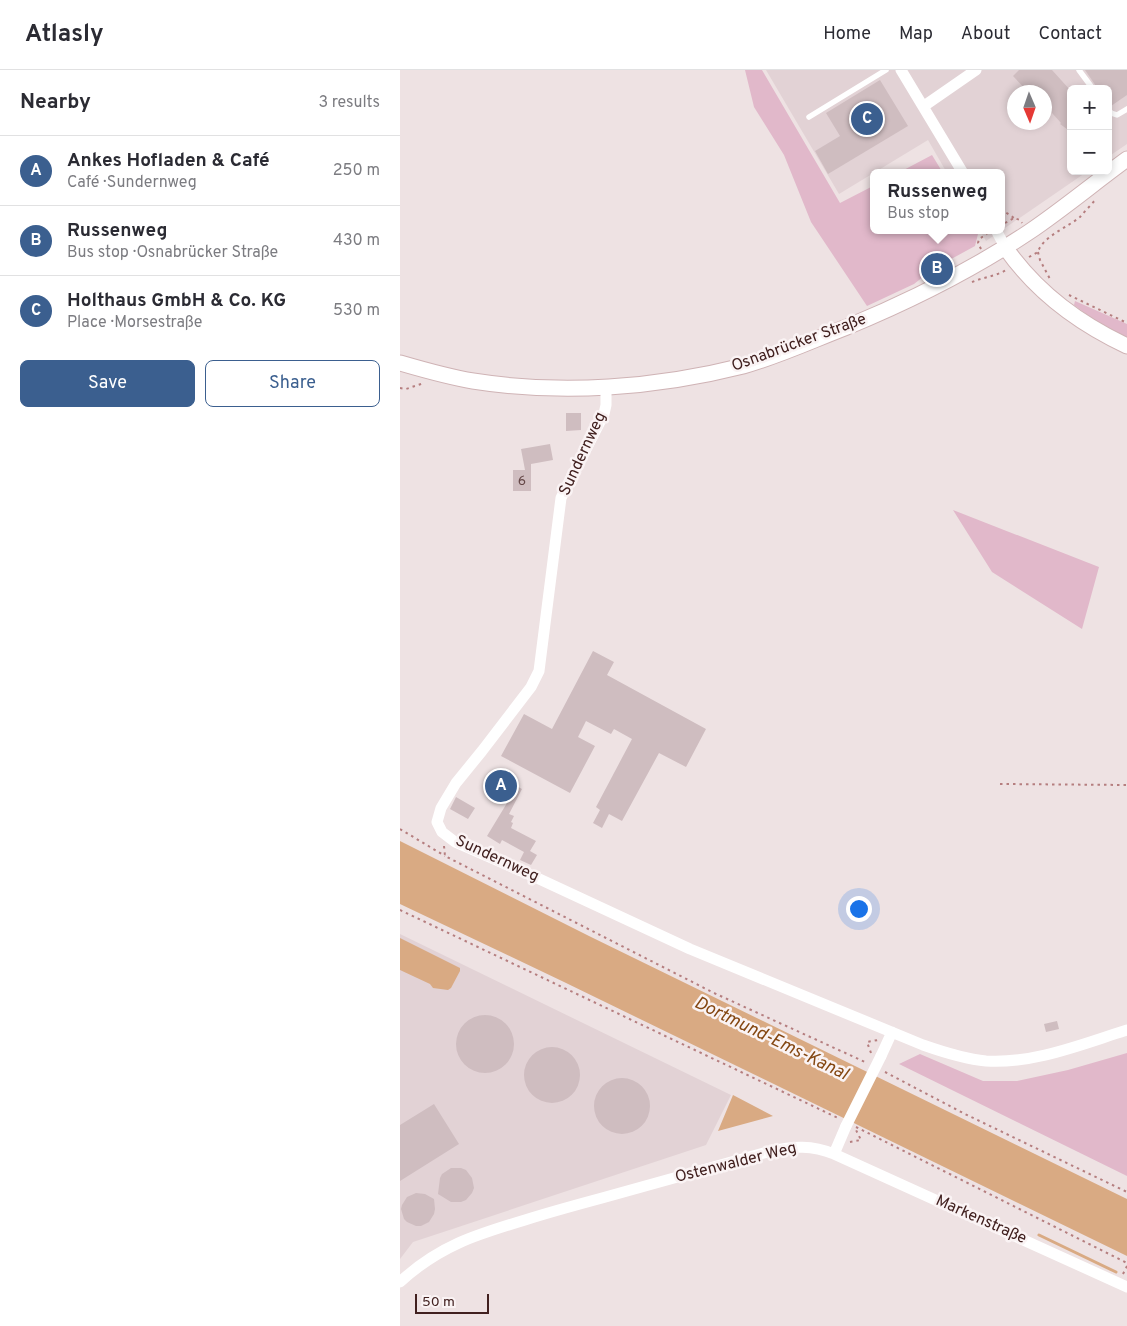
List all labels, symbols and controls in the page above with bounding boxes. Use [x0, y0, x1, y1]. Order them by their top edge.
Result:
text: Atlasly [25, 20, 104, 50]
text: Home [823, 23, 871, 46]
text: Map [899, 23, 933, 46]
text: About [961, 23, 1010, 46]
text: Contact [1038, 23, 1102, 46]
north arrow [1007, 85, 1052, 130]
map controls [1067, 85, 1112, 175]
button: + [1067, 85, 1112, 130]
text: Nearby [20, 89, 91, 116]
text: 3 results [318, 93, 380, 113]
pin: C [851, 100, 883, 138]
button: − [1067, 130, 1112, 175]
text: Ankes Hofladen & Café [67, 149, 270, 173]
text: A [30, 161, 42, 181]
text: 250 m [333, 161, 380, 181]
popup [870, 169, 1005, 234]
text: Café · Sundernweg [67, 173, 197, 193]
text: Russenweg [887, 180, 988, 204]
text: Bus stop [887, 204, 949, 224]
text: Russenweg [67, 219, 167, 243]
text: B [30, 231, 42, 251]
text: 430 m [333, 231, 380, 251]
text: Bus stop · Osnabrücker Straße [67, 243, 278, 263]
pin: B [921, 250, 953, 288]
text: Holthaus GmbH & Co. KG [67, 289, 286, 313]
text: C [31, 301, 41, 321]
text: 530 m [333, 301, 380, 321]
street label: Osnabrücker Straße [729, 309, 869, 377]
text: Place · Morsestraße [67, 313, 202, 333]
button: Save [20, 360, 195, 407]
button: Share [205, 360, 380, 407]
street label: Sundernweg [555, 409, 611, 499]
house number: 6 [518, 473, 526, 490]
pin: A [485, 767, 517, 805]
street label: Sundernweg [452, 831, 542, 887]
your location [846, 896, 872, 922]
water label: Dortmund-Ems-Kanal [690, 992, 853, 1087]
street label: Ostenwalder Weg [673, 1138, 799, 1188]
street label: Markenstraße [932, 1191, 1030, 1249]
scale bar [415, 1291, 489, 1314]
text: 50 m [422, 1294, 455, 1311]

